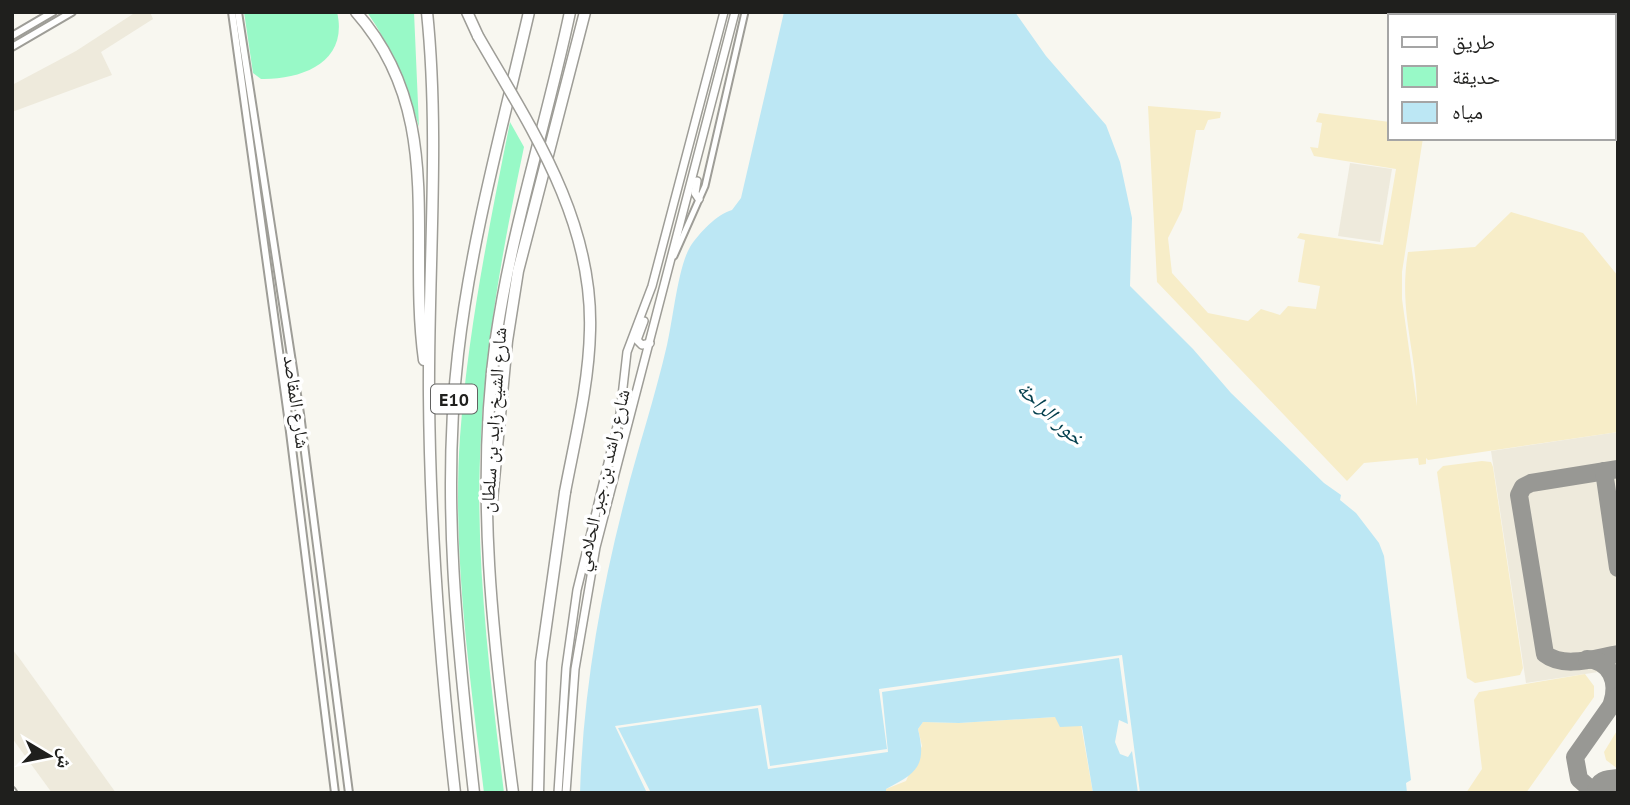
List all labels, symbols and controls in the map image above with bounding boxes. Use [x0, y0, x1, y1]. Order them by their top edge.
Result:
legend [1388, 14, 1616, 140]
text: طريق [1452, 28, 1495, 55]
text: حديقة [1452, 63, 1500, 90]
text: مياه [1452, 98, 1483, 125]
street label: شارع الشيخ زايد بن سلطان [475, 326, 512, 514]
street label: شارع المقاصد [279, 354, 315, 450]
water label: خور الراحة [1012, 375, 1091, 452]
road number: E10 [431, 384, 477, 414]
street label: شارع راشد بن جبر الحلامي [569, 387, 638, 574]
north arrow [14, 721, 84, 791]
text: ش [52, 747, 79, 771]

